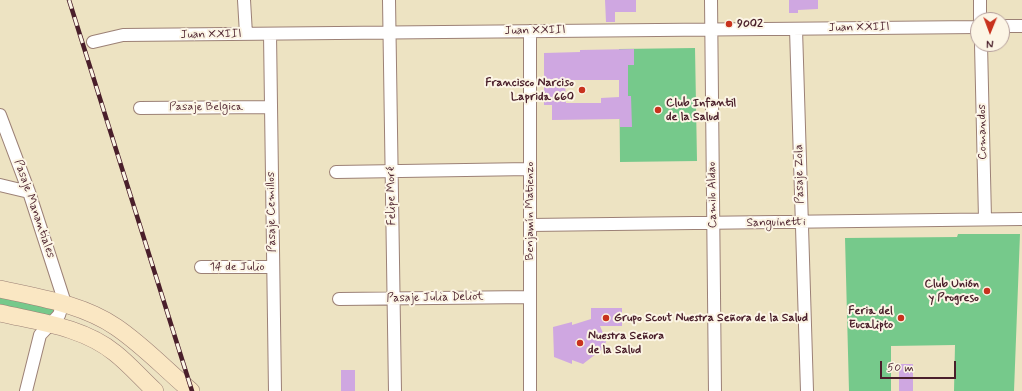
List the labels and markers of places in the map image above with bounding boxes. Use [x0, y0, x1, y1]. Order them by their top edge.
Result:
place label: 9002 [737, 17, 763, 31]
marker: 9002 [724, 19, 734, 29]
place label: Francisco Narciso Laprida 660 [485, 76, 574, 104]
marker: Francisco Narciso Laprida 660 [577, 85, 587, 95]
place label: Club Infantil de la Salud [666, 96, 736, 124]
marker: Club Infantil de la Salud [653, 105, 663, 115]
place label: Club Unión y Progreso [924, 277, 979, 305]
marker: Club Unión y Progreso [982, 286, 992, 296]
place label: Feria del Eucalipto [848, 304, 893, 332]
place label: Grupo Scout Nuestra Señora de la Salud [614, 311, 808, 325]
marker: Grupo Scout Nuestra Señora de la Salud [601, 313, 611, 323]
marker: Feria del Eucalipto [896, 313, 906, 323]
place label: Nuestra Señora de la Salud [588, 329, 664, 357]
marker: Nuestra Señora de la Salud [575, 338, 585, 348]

